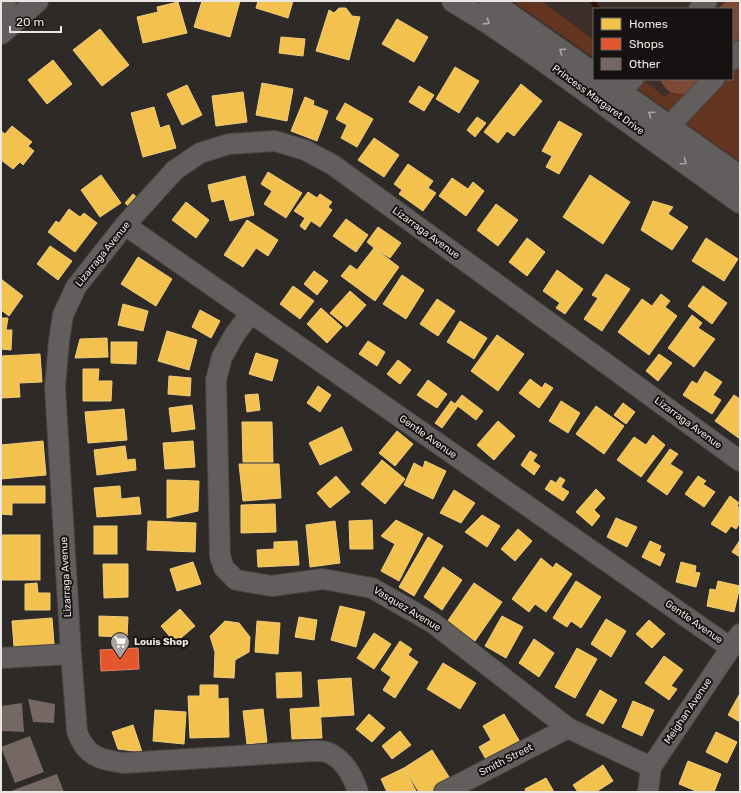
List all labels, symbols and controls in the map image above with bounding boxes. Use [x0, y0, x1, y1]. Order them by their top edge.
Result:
scale bar [10, 8, 61, 34]
legend [593, 8, 733, 80]
text: 20 m [16, 15, 44, 29]
one-way arrow [482, 17, 489, 24]
text: Homes [629, 17, 668, 31]
text: Shops [629, 37, 664, 51]
one-way arrow [559, 48, 566, 56]
text: Other [629, 57, 661, 71]
street label: Princess Margaret Drive [550, 63, 647, 138]
one-way arrow [648, 111, 655, 119]
one-way arrow [680, 157, 687, 165]
street label: Lizarraga Avenue [390, 205, 462, 262]
street label: Lizarraga Avenue [73, 219, 133, 289]
street label: Lizarraga Avenue [652, 395, 724, 452]
street label: Gentle Avenue [397, 413, 459, 462]
street label: Lizarraga Avenue [58, 536, 74, 617]
street label: Vasquez Avenue [371, 584, 443, 634]
street label: Gentle Avenue [663, 598, 725, 647]
supermarket icon: Louis Shop [109, 631, 131, 659]
place label: Louis Shop [134, 636, 189, 648]
street label: Meighan Avenue [662, 675, 715, 746]
street label: Smith Street [477, 741, 535, 779]

